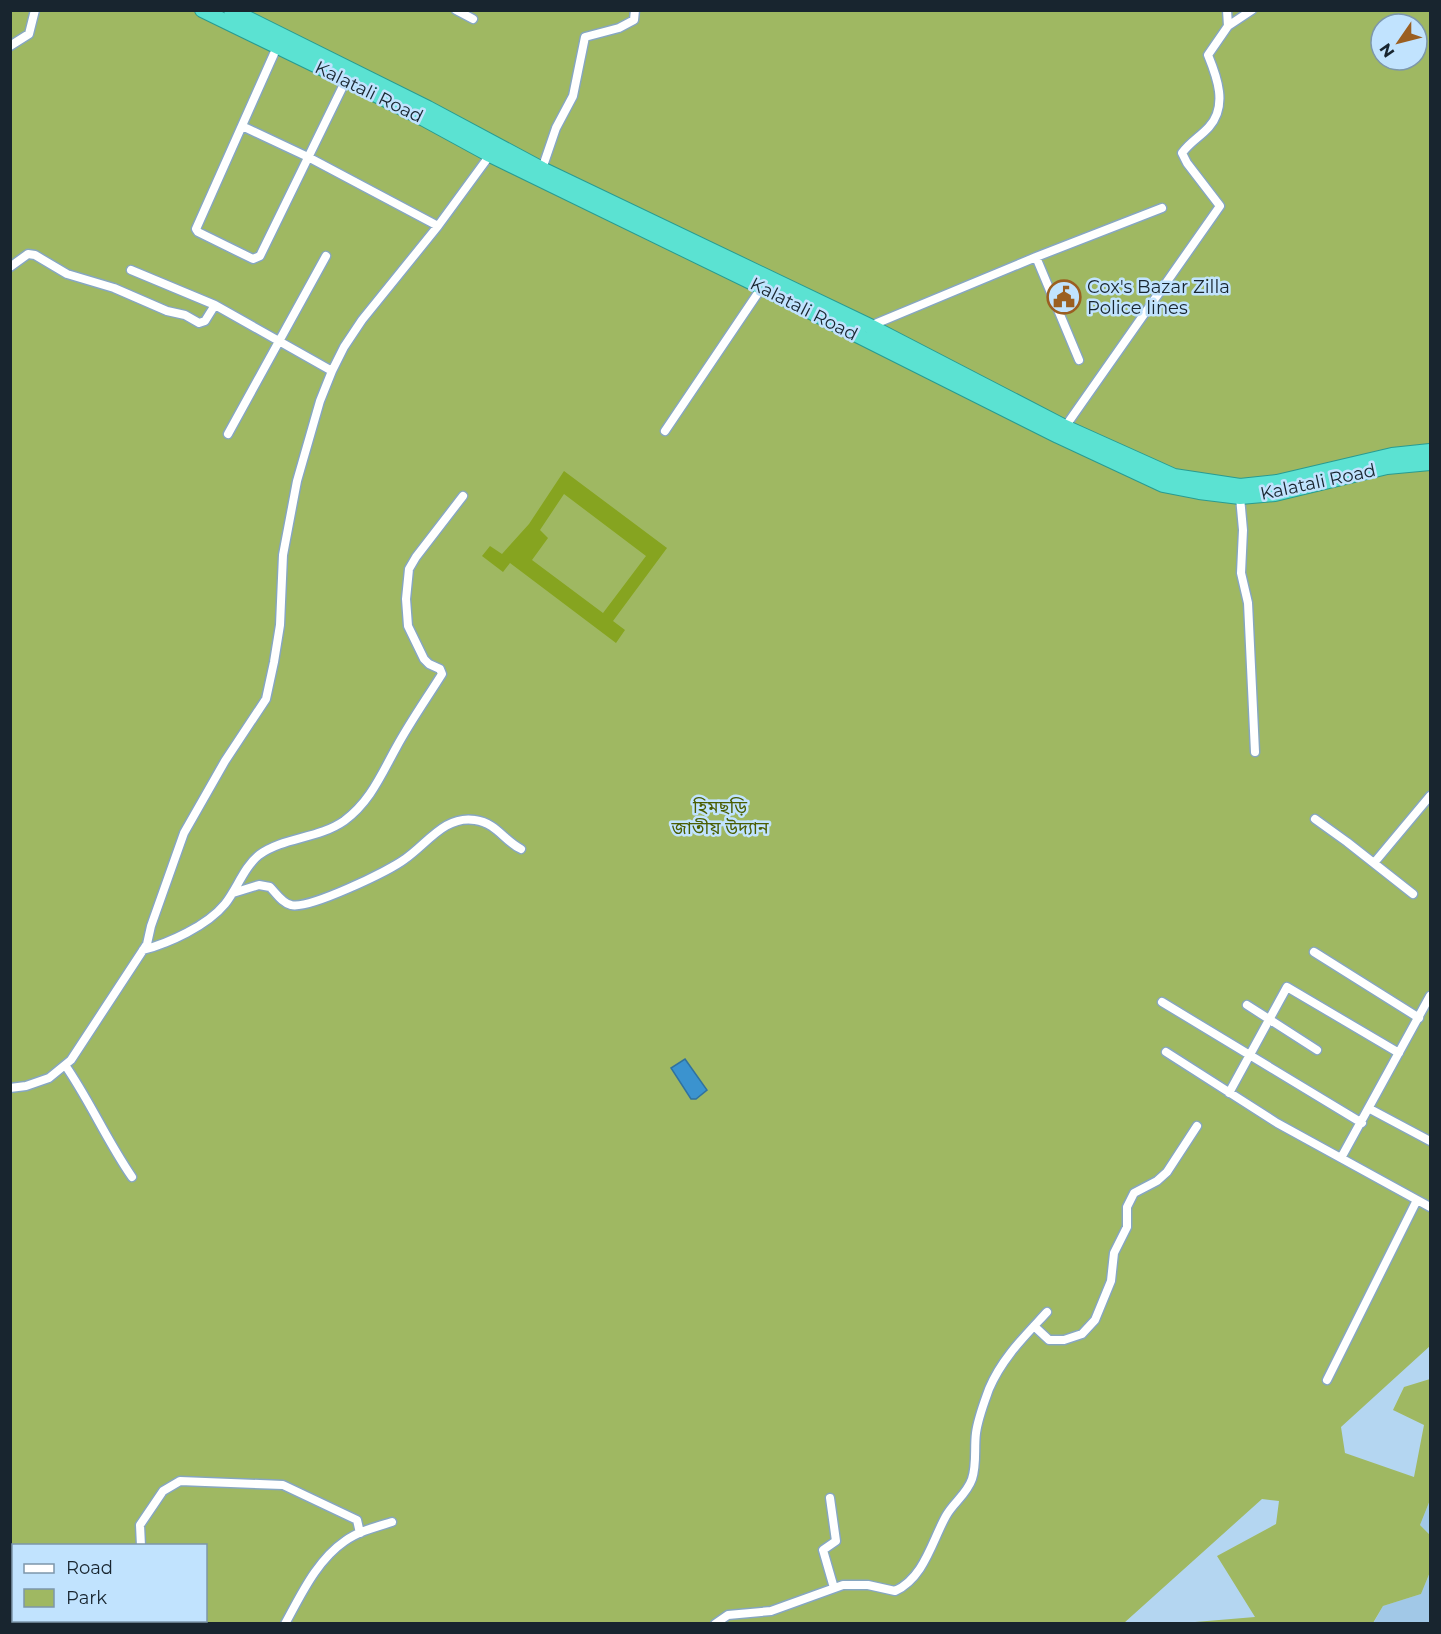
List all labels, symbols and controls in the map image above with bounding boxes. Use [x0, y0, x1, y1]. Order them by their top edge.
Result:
north arrow [1369, 12, 1429, 72]
text: N [1376, 40, 1399, 61]
street label: Kalatali Road [311, 56, 427, 128]
street label: Kalatali Road [747, 272, 861, 346]
place label: Cox's Bazar Zilla Police lines [1087, 276, 1230, 319]
public building icon: Cox's Bazar Zilla Police lines [1046, 279, 1082, 315]
street label: Kalatali Road [1258, 459, 1378, 505]
park label: হিমছড়ি জাতীয় উদ্যান [670, 796, 770, 839]
legend [12, 1544, 207, 1622]
text: Road [66, 1557, 113, 1579]
text: Park [66, 1587, 107, 1609]

